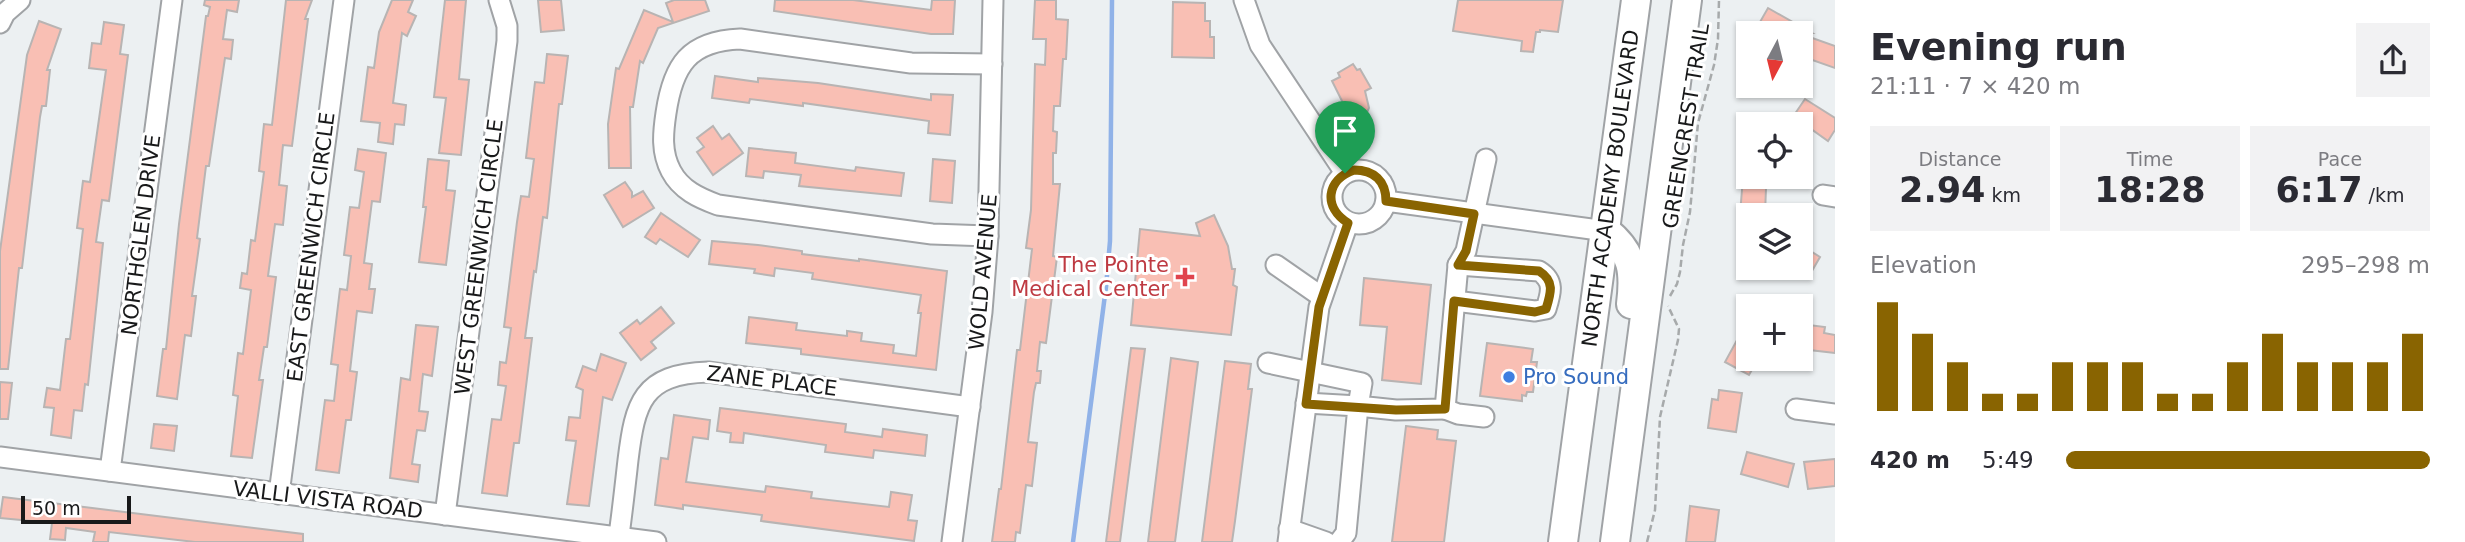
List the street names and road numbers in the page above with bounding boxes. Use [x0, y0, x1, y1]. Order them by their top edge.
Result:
street label: GREENCREST TRAIL [1658, 21, 1714, 230]
street label: NORTH ACADEMY BOULEVARD [1577, 28, 1644, 348]
street label: EAST GREENWICH CIRCLE [283, 111, 339, 383]
street label: WEST GREENWICH CIRCLE [450, 118, 508, 396]
street label: NORTHGLEN DRIVE [117, 133, 165, 337]
street label: WOLD AVENUE [964, 193, 1002, 351]
street label: ZANE PLACE [705, 361, 839, 401]
street label: VALLI VISTA ROAD [232, 476, 424, 524]

